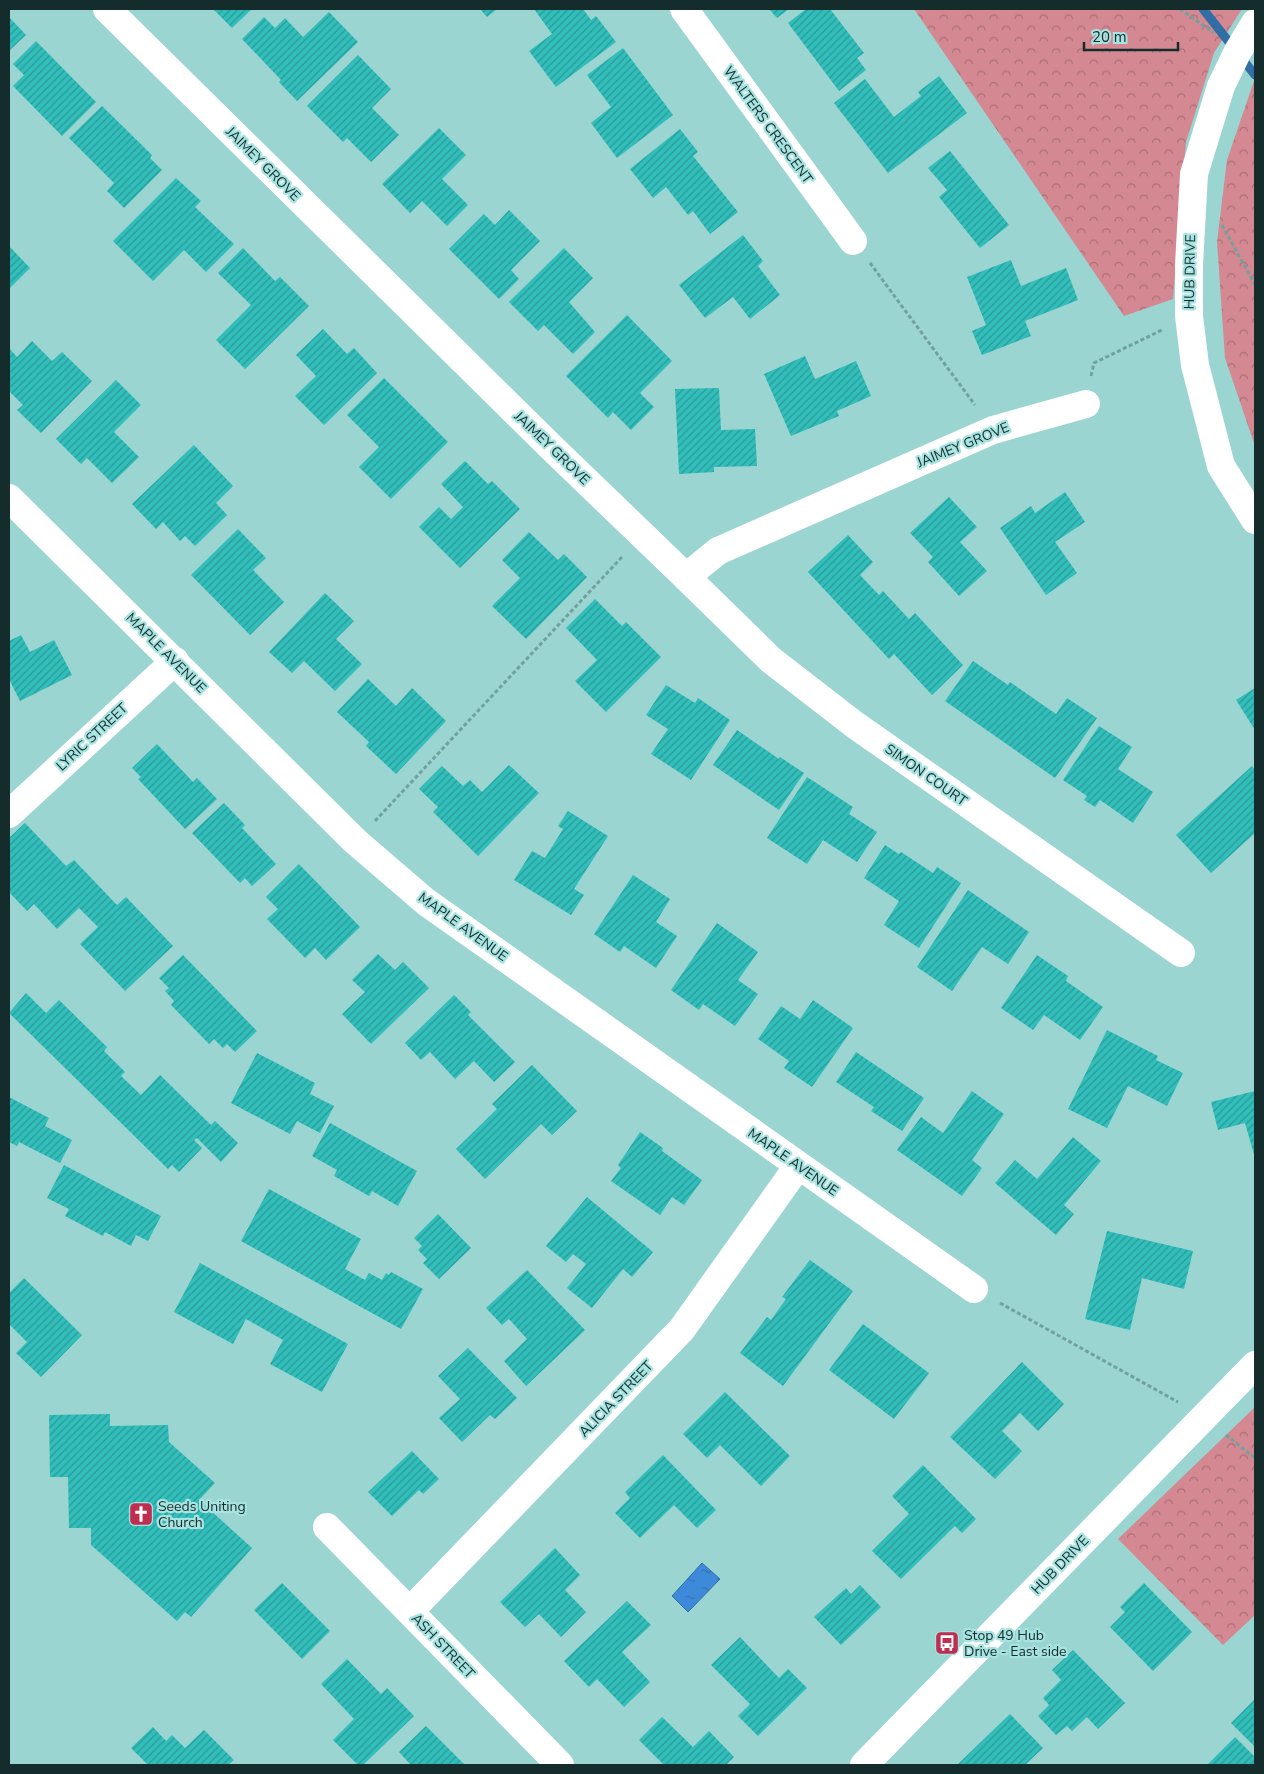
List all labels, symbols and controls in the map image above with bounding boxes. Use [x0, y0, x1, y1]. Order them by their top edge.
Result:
scale bar [1084, 20, 1178, 52]
text: 20 m [1092, 27, 1127, 47]
street label: WALTERS CRESCENT [719, 63, 817, 188]
street label: JAIMEY GROVE [221, 122, 304, 205]
street label: HUB DRIVE [1180, 234, 1200, 310]
street label: JAIMEY GROVE [509, 406, 594, 489]
street label: JAIMEY GROVE [913, 418, 1012, 473]
street label: MAPLE AVENUE [122, 609, 210, 697]
street label: LYRIC STREET [52, 699, 132, 775]
street label: SIMON COURT [881, 740, 971, 811]
street label: MAPLE AVENUE [414, 888, 512, 966]
street label: MAPLE AVENUE [744, 1124, 842, 1200]
street label: ALICIA STREET [575, 1356, 658, 1441]
place label: Seeds Uniting Church [158, 1497, 246, 1532]
church icon: Seeds Uniting Church [128, 1501, 154, 1527]
street label: HUB DRIVE [1027, 1531, 1093, 1599]
street label: ASH STREET [407, 1609, 479, 1683]
place label: Stop 49 Hub Drive - East side [964, 1626, 1067, 1661]
bus stop icon: Stop 49 Hub Drive - East side [934, 1630, 960, 1656]

